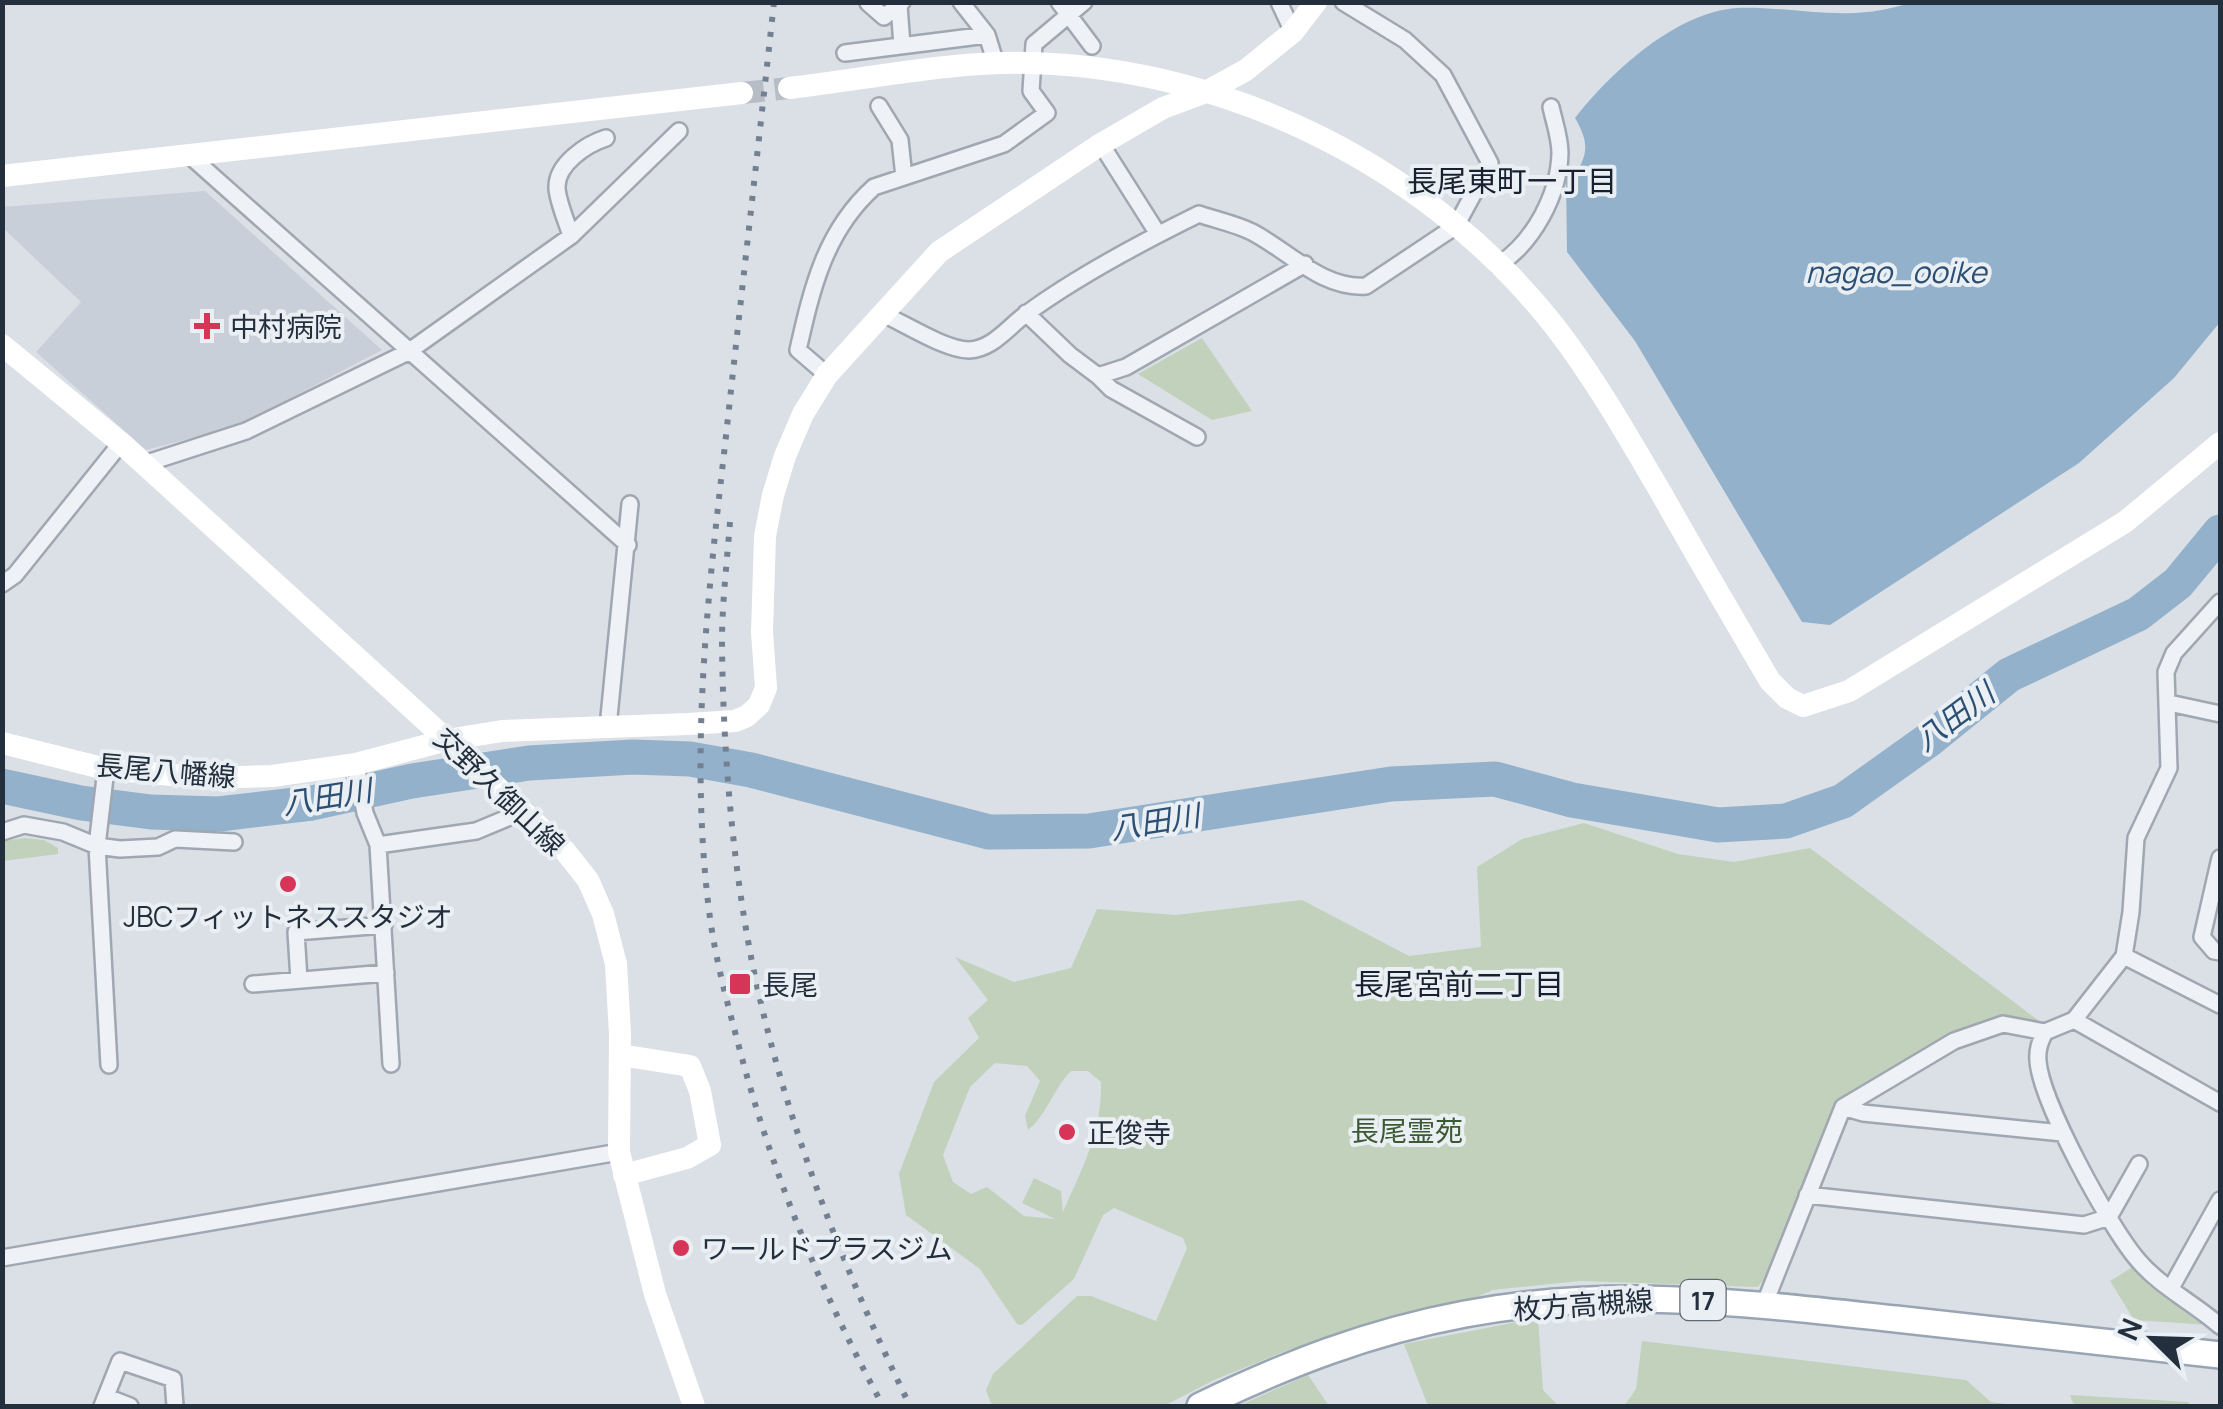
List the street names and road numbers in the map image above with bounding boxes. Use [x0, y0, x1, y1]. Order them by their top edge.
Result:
street label: 交野久御山線 [426, 719, 574, 863]
street label: 長尾八幡線 [95, 745, 237, 795]
street label: 枚方高槻線 [1512, 1280, 1654, 1328]
road number: 17 [1680, 1280, 1726, 1320]

